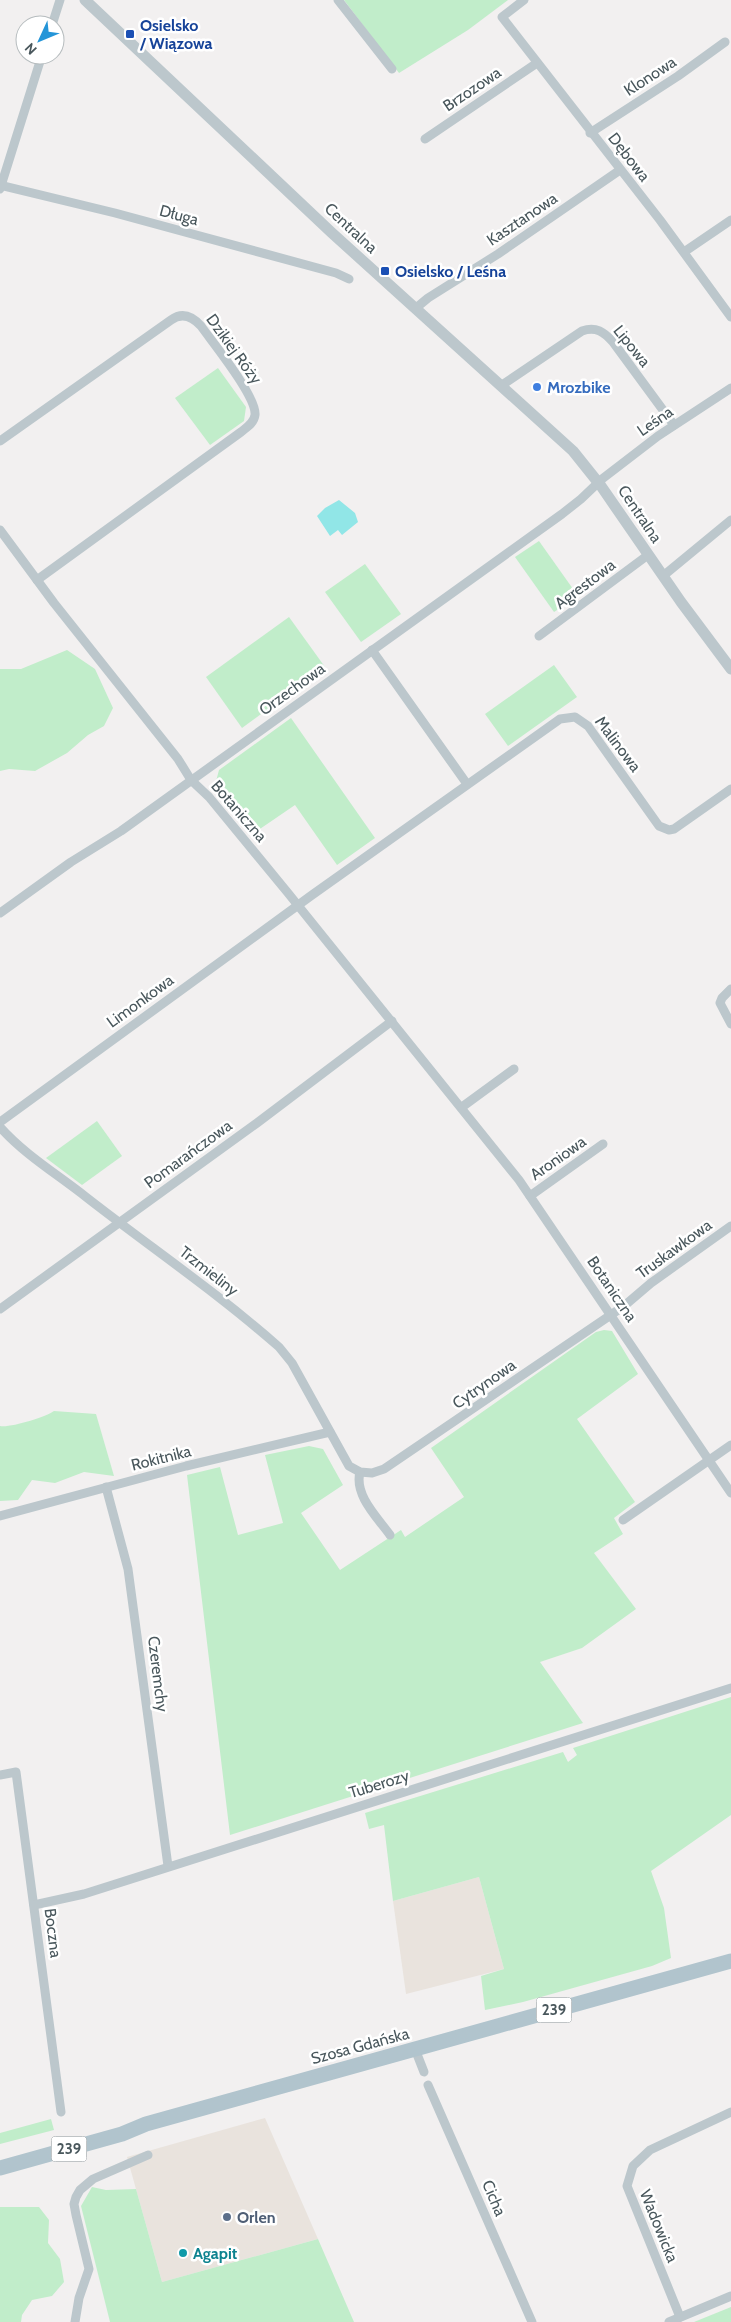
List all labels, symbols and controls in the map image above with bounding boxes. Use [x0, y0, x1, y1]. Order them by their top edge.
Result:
north arrow [15, 15, 65, 65]
place label: Osielsko / Wiązowa [139, 16, 212, 53]
marker: Osielsko / Wiązowa [124, 28, 136, 40]
text: N [21, 39, 41, 59]
street label: Klonowa [620, 52, 680, 100]
street label: Brzozowa [439, 63, 505, 115]
street label: Dębowa [604, 129, 654, 185]
street label: Kasztanowa [483, 188, 561, 249]
street label: Centralna [321, 199, 381, 257]
street label: Długa [157, 201, 201, 229]
place label: Osielsko / Leśna [395, 262, 506, 281]
marker: Osielsko / Leśna [379, 265, 391, 277]
street label: Dzikiej Róży [202, 310, 266, 388]
street label: Lipowa [609, 321, 655, 371]
place label: Mrozbike [547, 378, 611, 397]
marker: Mrozbike [531, 381, 543, 393]
street label: Leśna [633, 402, 677, 440]
street label: Centralna [614, 482, 666, 547]
street label: Agrestowa [551, 555, 619, 613]
street label: Orzechowa [255, 659, 329, 719]
street label: Malinowa [591, 712, 645, 776]
street label: Botaniczna [207, 776, 271, 846]
street label: Limonkowa [103, 970, 177, 1032]
street label: Pomarańczowa [141, 1116, 236, 1192]
street label: Aroniowa [526, 1132, 590, 1184]
street label: Truskawkowa [633, 1215, 715, 1283]
street label: Trzmieliny [176, 1242, 242, 1300]
street label: Botaniczna [583, 1253, 641, 1326]
street label: Cytrynowa [449, 1355, 520, 1413]
street label: Rokitnika [129, 1441, 193, 1475]
street label: Czeremchy [144, 1635, 172, 1713]
street label: Tuberozy [347, 1766, 411, 1802]
street label: Boczna [41, 1907, 66, 1959]
road number: 239 [536, 1998, 572, 2022]
street label: Szosa Gdańska [309, 2024, 411, 2068]
road number: 239 [52, 2136, 86, 2162]
street label: Cicha [478, 2177, 510, 2219]
street label: Wadowicka [636, 2187, 682, 2265]
place label: Orlen [237, 2208, 276, 2227]
marker: Orlen [221, 2211, 233, 2223]
place label: Agapit [193, 2244, 238, 2263]
marker: Agapit [177, 2247, 189, 2259]

